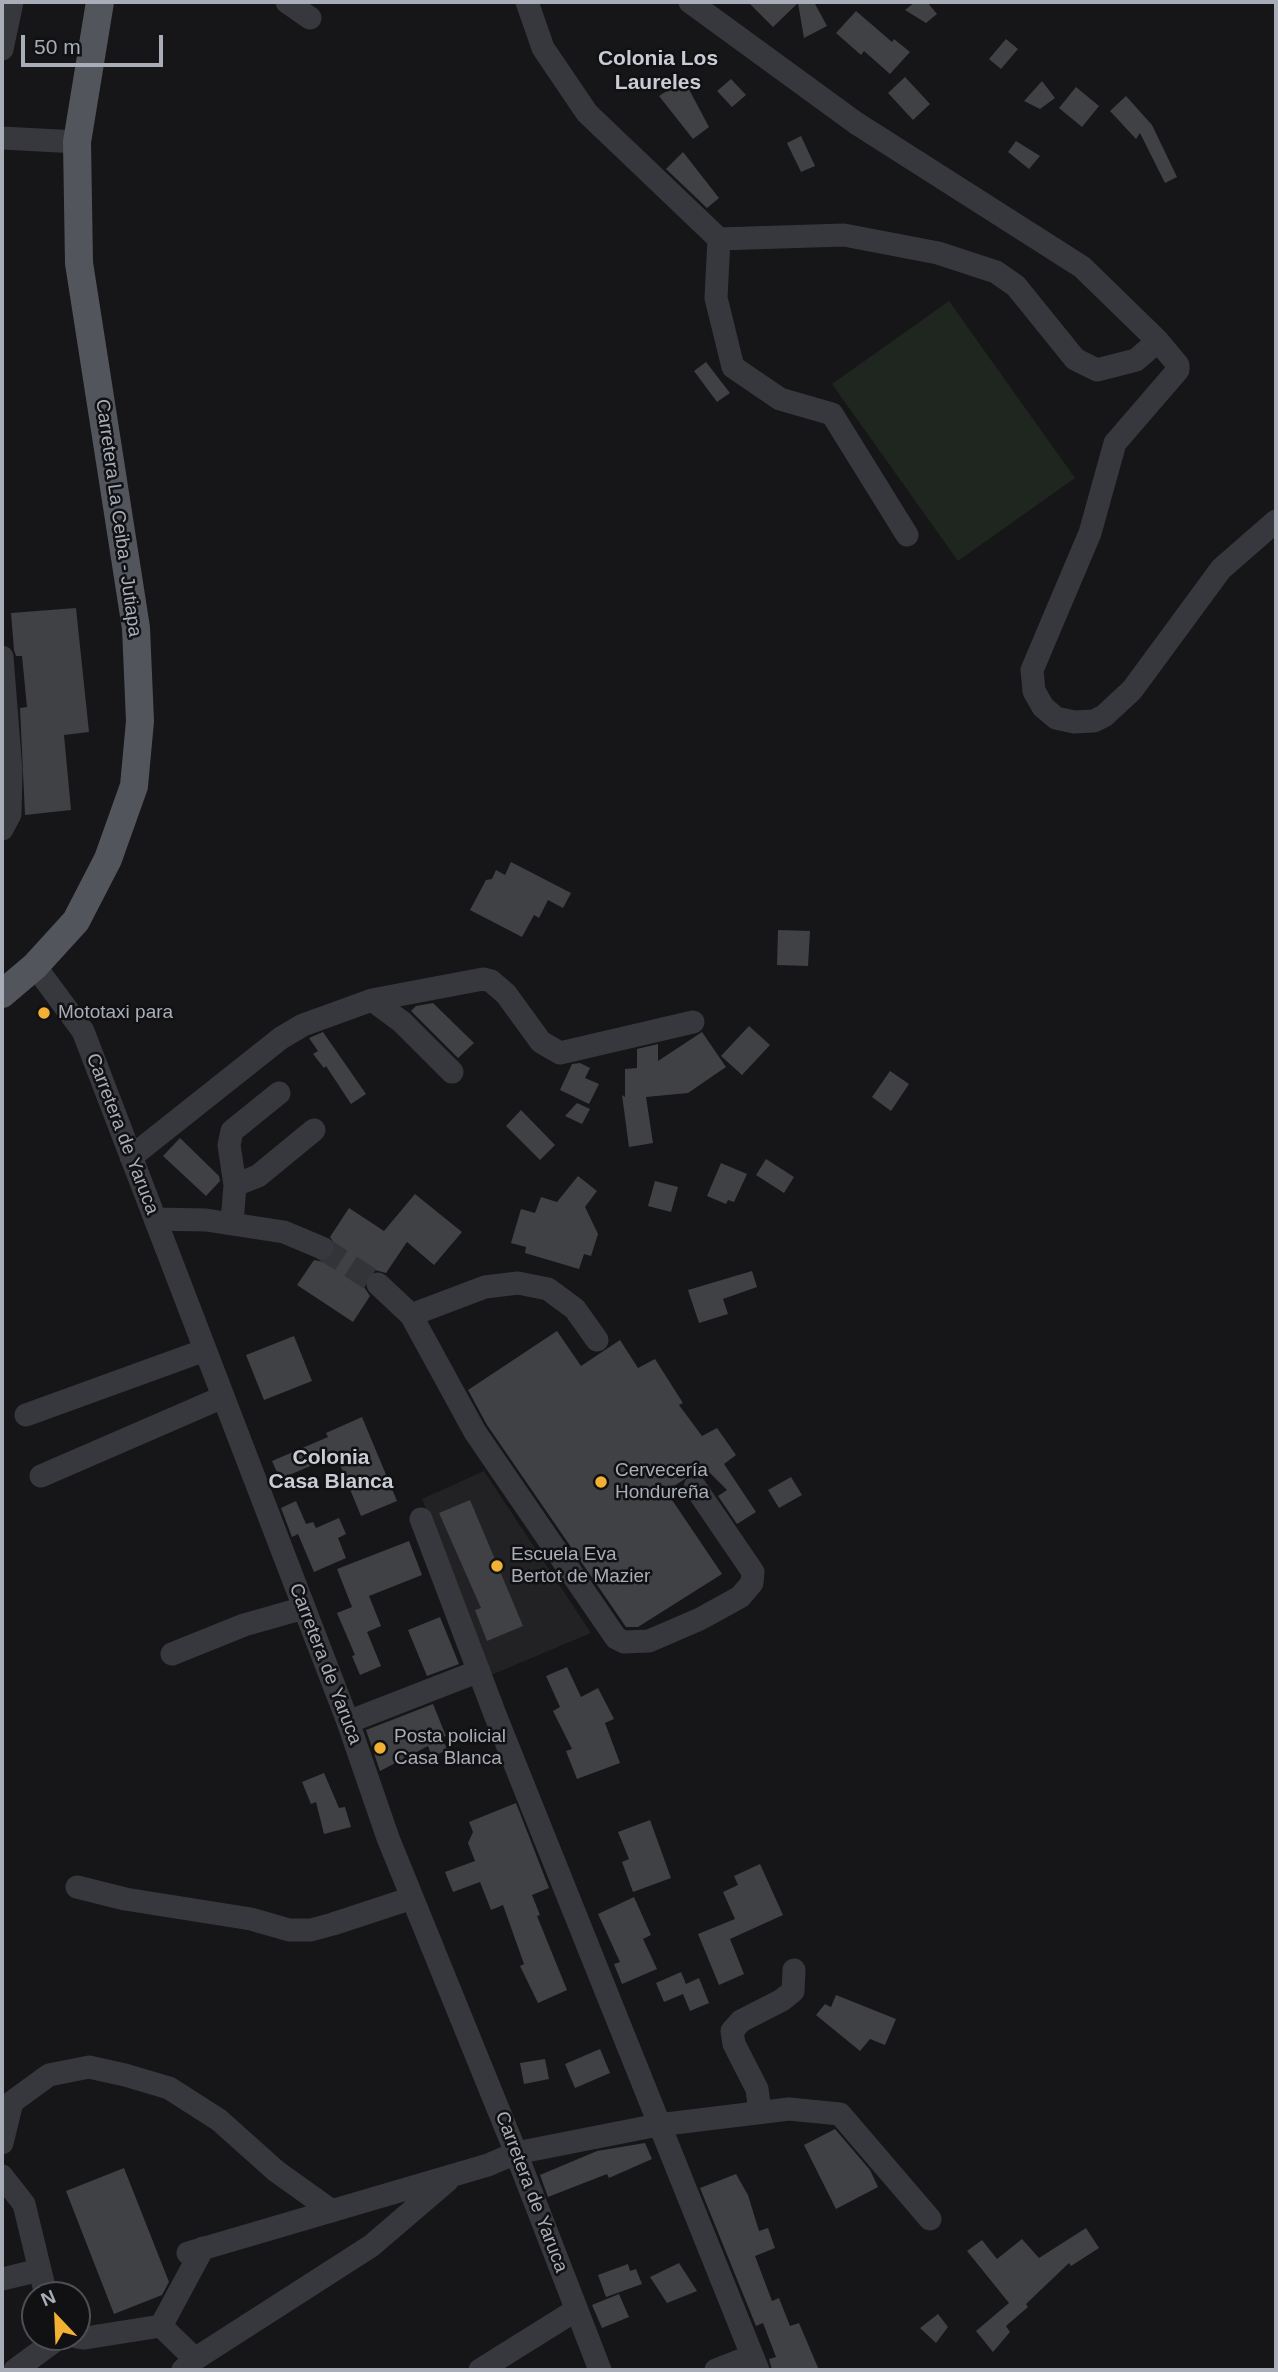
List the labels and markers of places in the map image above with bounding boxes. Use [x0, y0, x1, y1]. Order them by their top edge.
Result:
place label: Mototaxi para [58, 1002, 173, 1024]
marker: Mototaxi para [36, 1005, 52, 1021]
place label: Cervecería Hondureña [615, 1460, 709, 1504]
marker: Cervecería Hondureña [593, 1474, 609, 1490]
place label: Escuela Eva Bertot de Mazier [511, 1544, 650, 1588]
marker: Escuela Eva Bertot de Mazier [489, 1558, 505, 1574]
place label: Posta policial Casa Blanca [394, 1726, 506, 1770]
marker: Posta policial Casa Blanca [372, 1740, 388, 1756]

